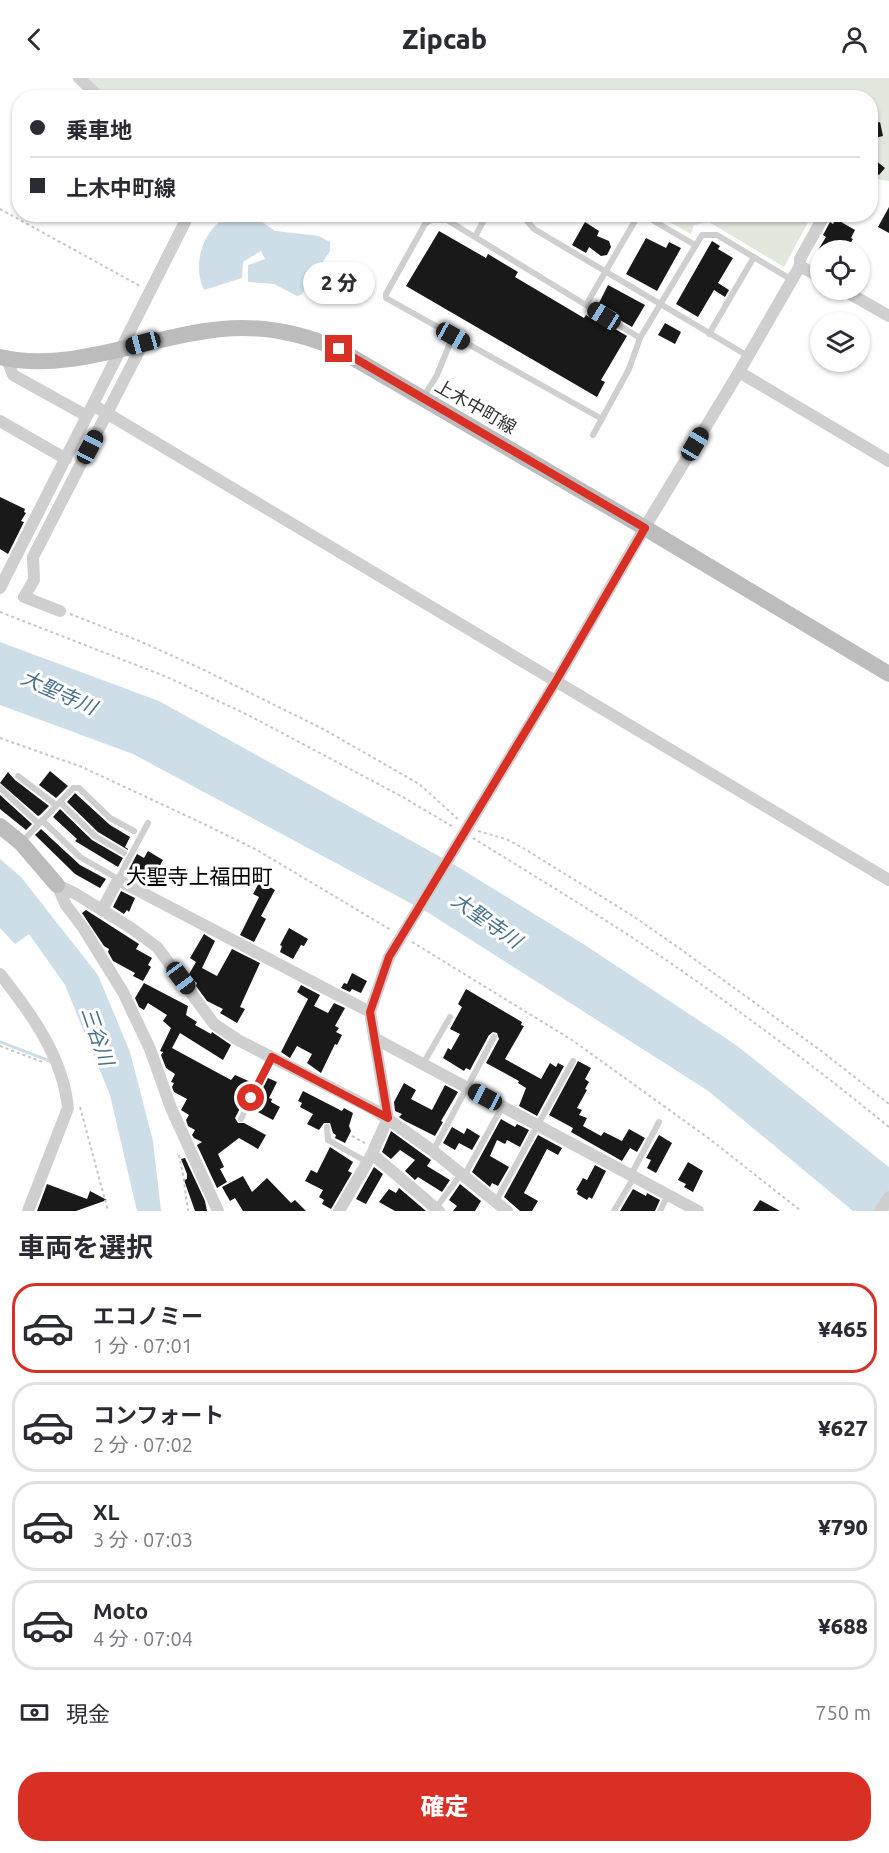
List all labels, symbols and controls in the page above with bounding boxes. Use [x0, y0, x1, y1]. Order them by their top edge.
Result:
icon: back [18, 23, 51, 56]
icon: person [838, 23, 871, 56]
text: Zipcab [402, 24, 487, 54]
text: 乗車地 [66, 117, 132, 142]
text: 上木中町線 [66, 175, 176, 200]
map controls [810, 240, 870, 372]
button: locate [810, 240, 870, 300]
callout: 2 分 [303, 262, 375, 304]
text: 2 分 [321, 271, 357, 294]
car [584, 299, 624, 333]
button: layers [810, 312, 870, 372]
car [433, 319, 473, 353]
car [123, 330, 163, 356]
route end [325, 335, 352, 362]
street label: 上木中町線 [432, 375, 520, 437]
car [678, 424, 712, 464]
car [74, 427, 106, 467]
water label: 大聖寺川 [18, 665, 102, 720]
district label: 大聖寺上福田町 [126, 864, 273, 888]
water label: 大聖寺川 [448, 888, 528, 954]
car [163, 958, 199, 998]
water label: 三谷川 [77, 1004, 119, 1070]
car [465, 1081, 505, 1113]
route start [237, 1084, 264, 1111]
text: 車両を選択 [18, 1232, 153, 1262]
icon: car [21, 1301, 75, 1355]
text: エコノミー [93, 1303, 203, 1328]
text: ¥465 [818, 1316, 868, 1341]
text: 1 分 · 07:01 [93, 1334, 193, 1357]
icon: car [21, 1400, 75, 1454]
text: コンフォート [93, 1402, 224, 1427]
text: ¥627 [818, 1415, 868, 1440]
text: 2 分 · 07:02 [93, 1433, 193, 1456]
icon: car [21, 1499, 75, 1553]
text: XL [93, 1499, 120, 1524]
text: ¥790 [818, 1514, 868, 1539]
text: 3 分 · 07:03 [93, 1528, 193, 1551]
icon: car [21, 1598, 75, 1652]
text: Moto [93, 1598, 148, 1623]
text: ¥688 [818, 1613, 868, 1638]
text: 4 分 · 07:04 [93, 1627, 193, 1650]
icon: cash [18, 1696, 51, 1729]
text: 現金 [66, 1701, 110, 1726]
text: 750 m [815, 1701, 871, 1724]
button: 確定 [18, 1772, 871, 1841]

